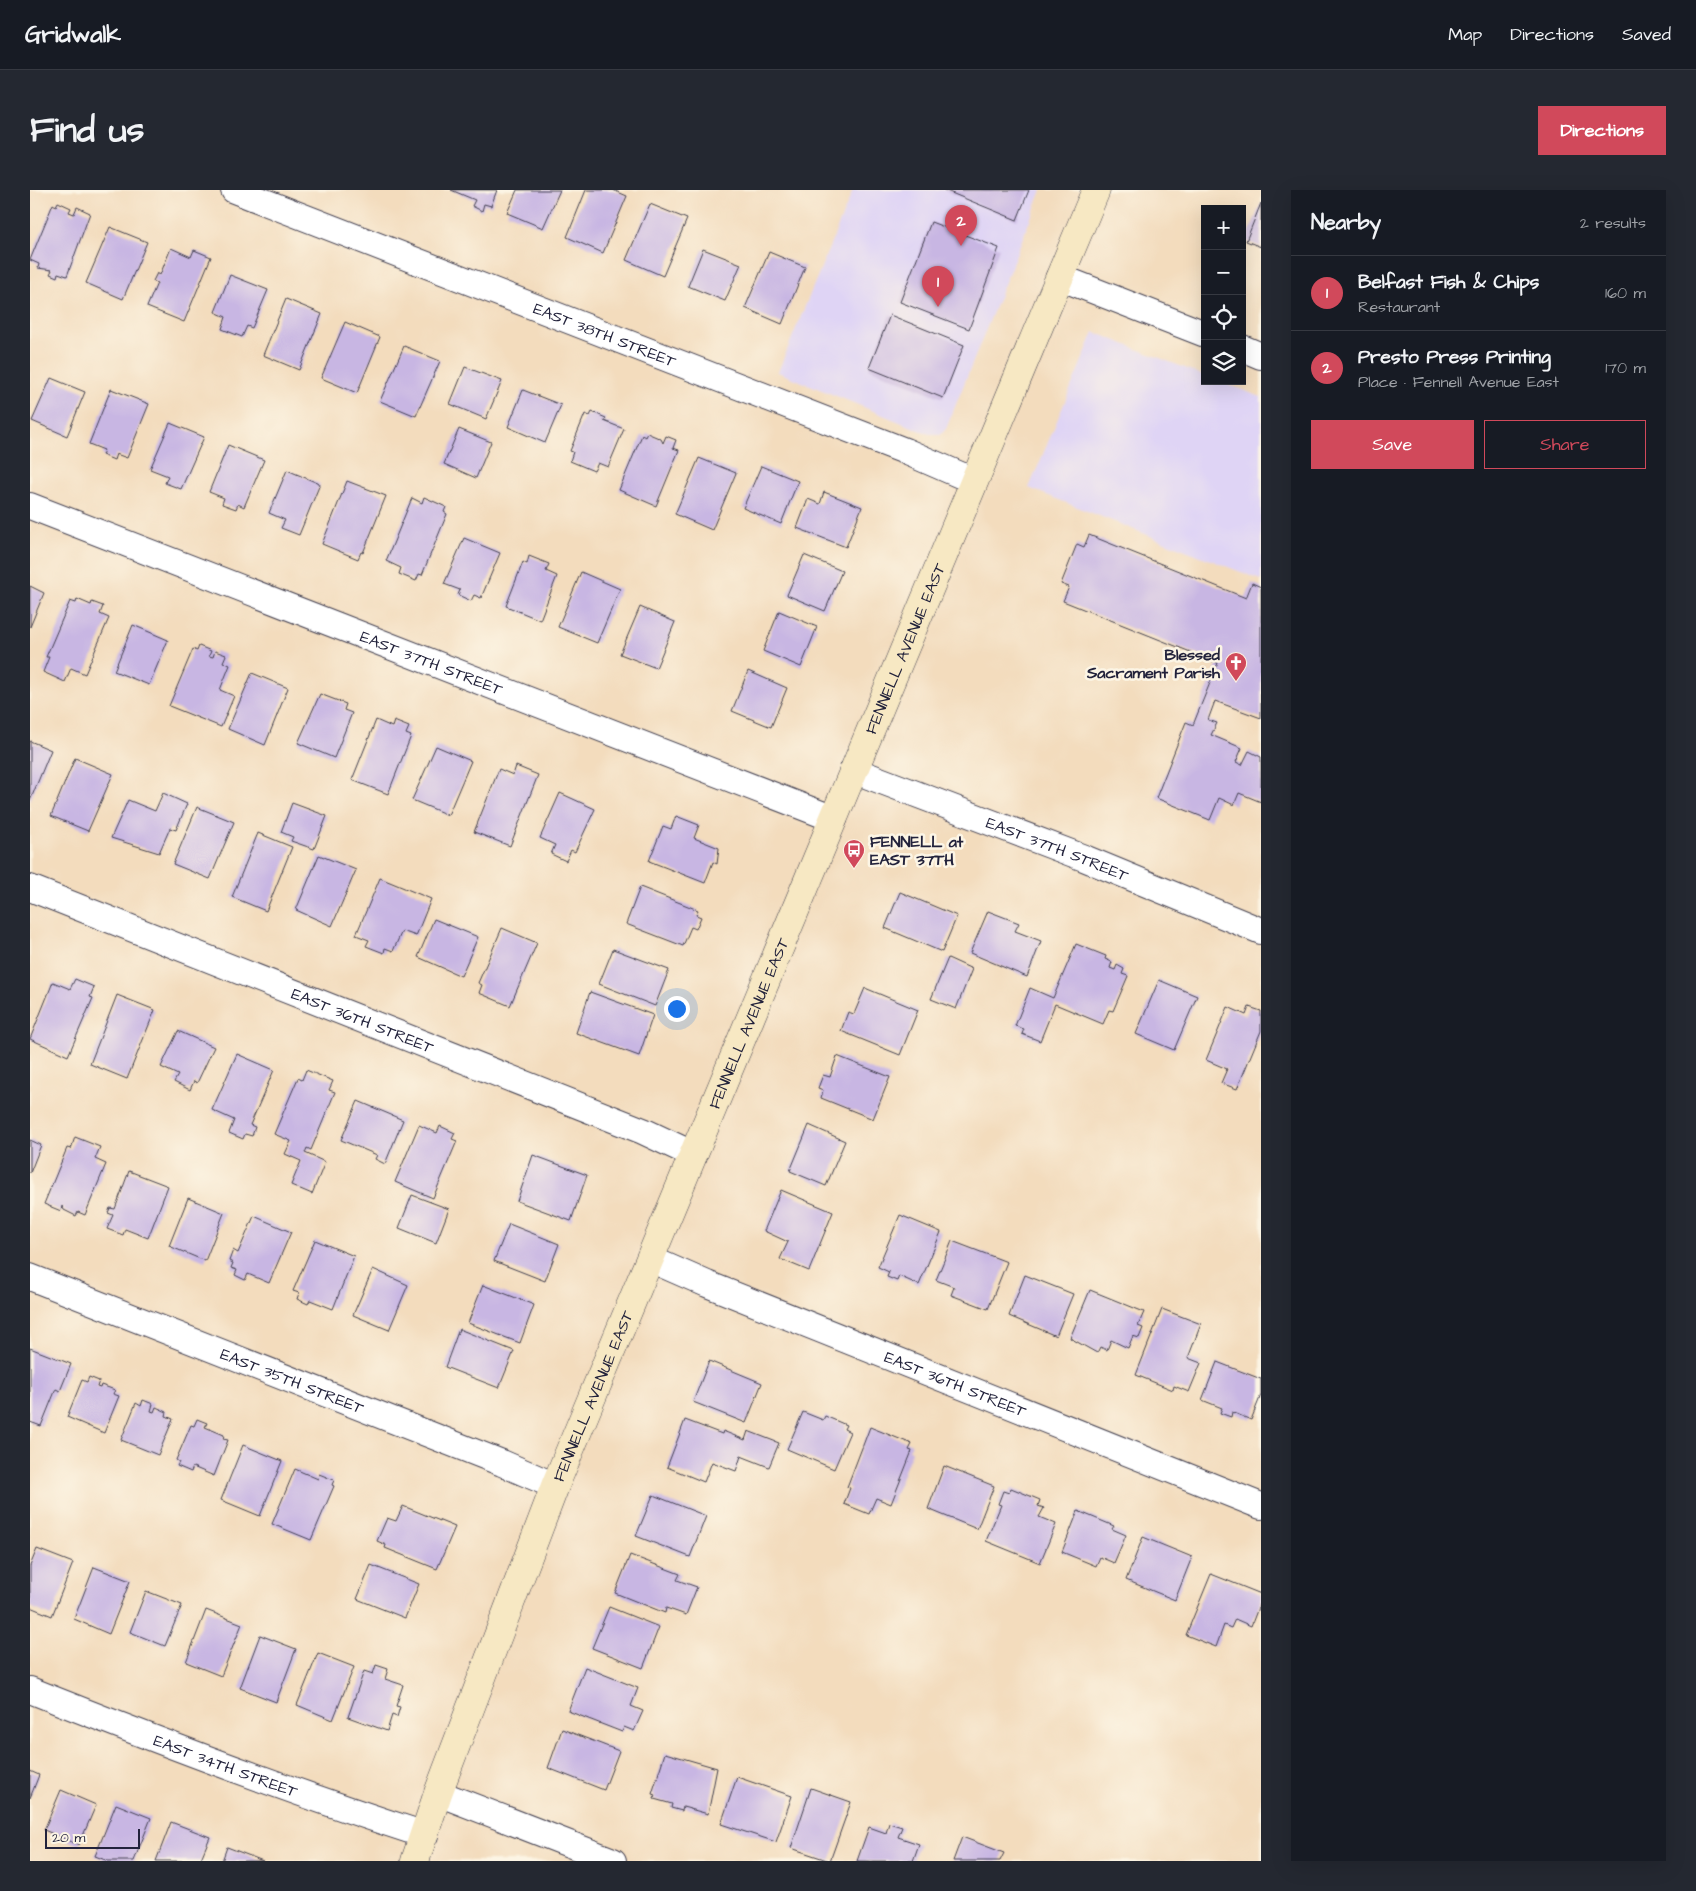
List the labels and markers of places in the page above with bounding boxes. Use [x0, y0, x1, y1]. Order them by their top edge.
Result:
pin: 2 [945, 205, 977, 246]
pin: 1 [922, 266, 954, 307]
place label: Blessed Sacrament Parish [1086, 644, 1221, 684]
church icon: Blessed Sacrament Parish [1224, 651, 1248, 682]
place label: FENNELL at EAST 37TH [870, 831, 964, 871]
bus stop icon: FENNELL at EAST 37TH [842, 838, 866, 869]

